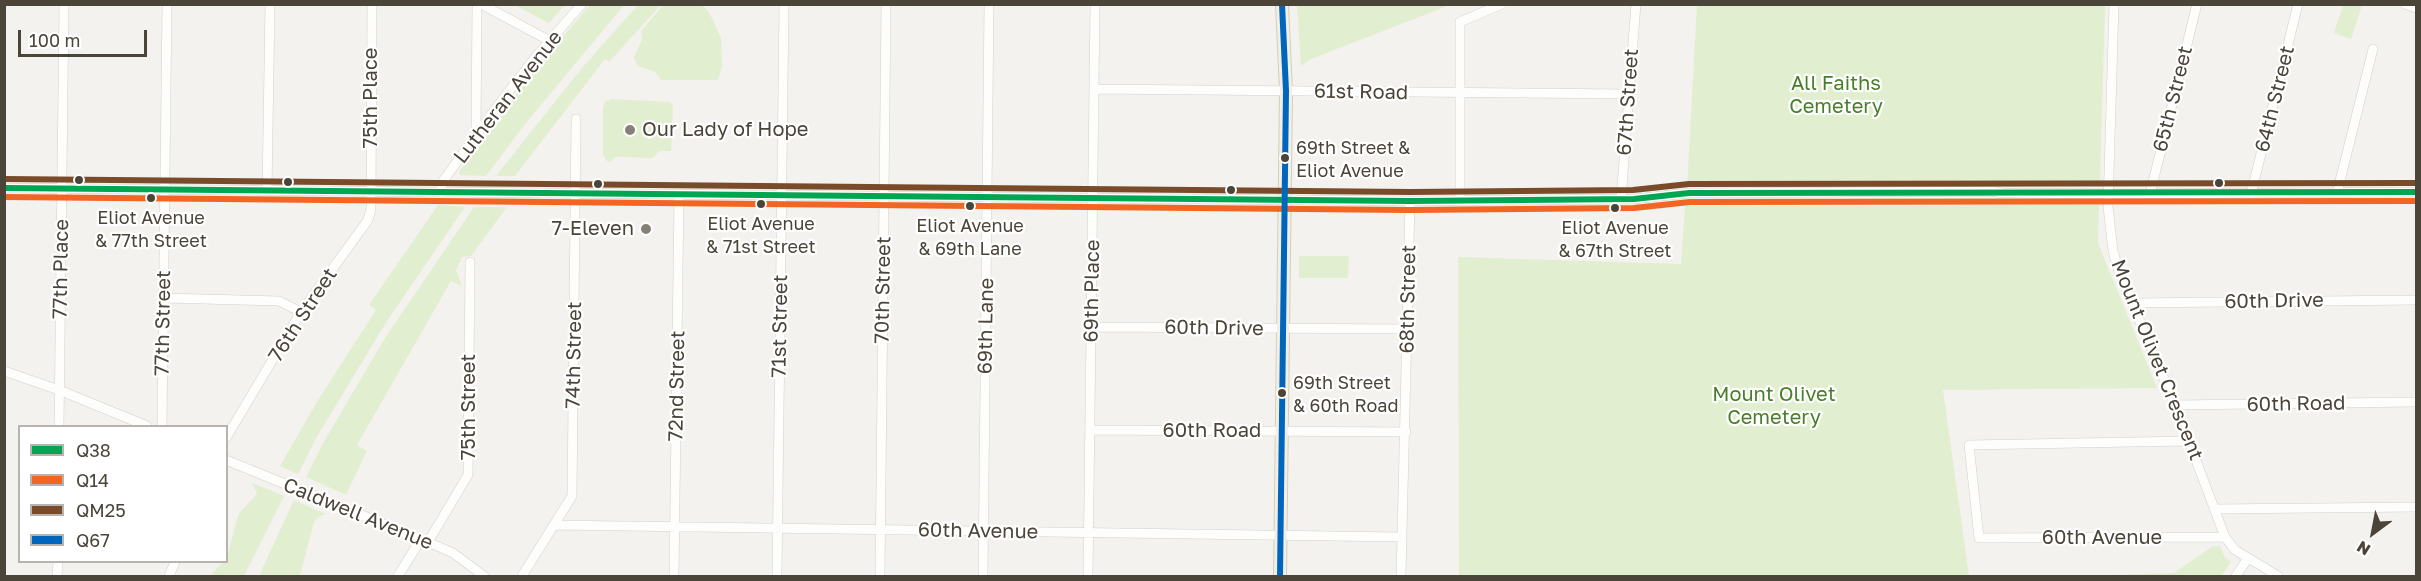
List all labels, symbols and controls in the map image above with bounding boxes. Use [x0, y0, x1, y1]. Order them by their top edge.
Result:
scale bar [21, 18, 150, 56]
street label: Lutheran Avenue [449, 26, 567, 168]
text: 100 m [29, 29, 80, 51]
street label: 64th Street [2250, 43, 2300, 155]
street label: 65th Street [2148, 44, 2198, 154]
street label: 75th Place [359, 48, 383, 148]
street label: 67th Street [1612, 48, 1644, 156]
park label: All Faiths Cemetery [1789, 72, 1883, 119]
street label: 61st Road [1314, 79, 1408, 105]
place label: Our Lady of Hope [642, 118, 808, 142]
marker: Our Lady of Hope [623, 123, 637, 137]
place label: 69th Street & Eliot Avenue [1296, 137, 1410, 180]
marker: 69th Street & Eliot Avenue [1279, 152, 1291, 164]
unlabelled marker [73, 174, 85, 186]
unlabelled marker [282, 176, 294, 188]
unlabelled marker [2213, 177, 2225, 189]
unlabelled marker [592, 178, 604, 190]
unlabelled marker [1225, 184, 1237, 196]
marker: Eliot Avenue & 77th Street [145, 192, 157, 204]
marker: Eliot Avenue & 71st Street [755, 198, 767, 210]
marker: Eliot Avenue & 69th Lane [964, 200, 976, 212]
marker: Eliot Avenue & 67th Street [1609, 202, 1621, 214]
place label: Eliot Avenue & 77th Street [95, 207, 207, 250]
place label: Eliot Avenue & 71st Street [706, 213, 816, 256]
place label: Eliot Avenue & 69th Lane [916, 215, 1024, 258]
place label: 7-Eleven [552, 217, 634, 241]
place label: Eliot Avenue & 67th Street [1558, 217, 1672, 260]
street label: 77th Place [48, 219, 74, 319]
marker: 7-Eleven [639, 222, 653, 236]
street label: 70th Street [870, 236, 896, 344]
street label: 69th Place [1079, 239, 1105, 343]
street label: 68th Street [1395, 244, 1421, 354]
street label: Mount Olivet Crescent [2106, 256, 2208, 464]
street label: 76th Street [264, 264, 342, 366]
street label: 77th Street [150, 270, 176, 376]
street label: 71st Street [767, 274, 793, 378]
street label: 69th Lane [973, 278, 999, 374]
street label: 60th Drive [2224, 288, 2324, 314]
street label: 74th Street [561, 301, 587, 409]
street label: 60th Drive [1164, 315, 1264, 341]
street label: 72nd Street [664, 330, 690, 442]
street label: 75th Street [457, 354, 481, 460]
place label: 69th Street & 60th Road [1293, 372, 1398, 415]
park label: Mount Olivet Cemetery [1712, 383, 1836, 430]
marker: 69th Street & 60th Road [1276, 387, 1288, 399]
street label: 60th Road [2246, 391, 2346, 417]
street label: 60th Road [1163, 419, 1261, 443]
legend [18, 425, 228, 563]
text: Q38 [76, 439, 111, 461]
text: Q14 [76, 469, 109, 491]
street label: Caldwell Avenue [280, 473, 436, 555]
text: QM25 [76, 499, 126, 521]
north arrow [2343, 503, 2403, 563]
street label: 60th Avenue [918, 518, 1038, 544]
street label: 60th Avenue [2042, 526, 2162, 550]
text: Q67 [76, 529, 110, 551]
text: N [2353, 537, 2374, 560]

